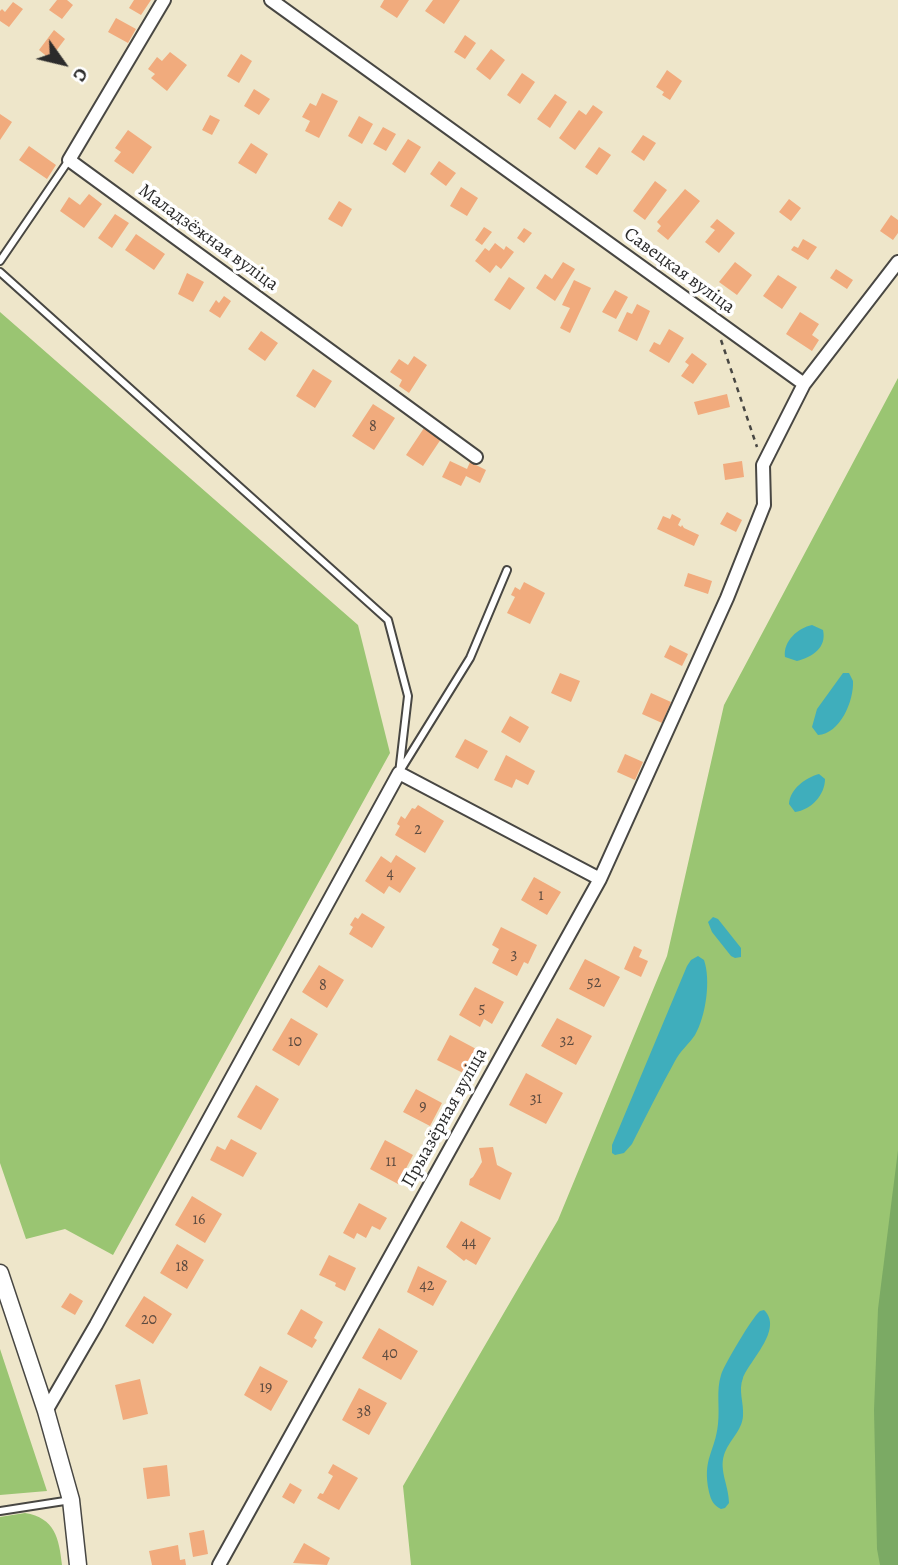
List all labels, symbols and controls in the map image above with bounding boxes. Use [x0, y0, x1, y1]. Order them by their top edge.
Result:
north arrow [28, 28, 98, 98]
text: С [66, 63, 94, 87]
street label: Маладзёжная вуліца [134, 180, 282, 296]
street label: Савецкая вуліца [619, 223, 739, 319]
house number: 8 [369, 417, 377, 437]
house number: 2 [414, 820, 422, 840]
house number: 4 [386, 864, 394, 884]
house number: 1 [538, 886, 544, 906]
house number: 3 [511, 945, 517, 965]
house number: 52 [587, 973, 601, 993]
house number: 8 [319, 976, 327, 996]
house number: 5 [479, 999, 485, 1019]
house number: 32 [560, 1031, 574, 1051]
house number: 10 [288, 1032, 302, 1052]
street label: Прыазёрная вуліца [397, 1044, 493, 1192]
house number: 31 [530, 1089, 542, 1109]
house number: 9 [419, 1097, 427, 1117]
house number: 11 [386, 1152, 396, 1172]
house number: 16 [193, 1210, 205, 1230]
house number: 44 [462, 1233, 476, 1253]
house number: 18 [175, 1257, 189, 1277]
house number: 42 [420, 1276, 434, 1296]
house number: 20 [141, 1310, 157, 1330]
house number: 40 [382, 1344, 398, 1364]
house number: 19 [260, 1378, 272, 1398]
house number: 38 [357, 1402, 371, 1422]

